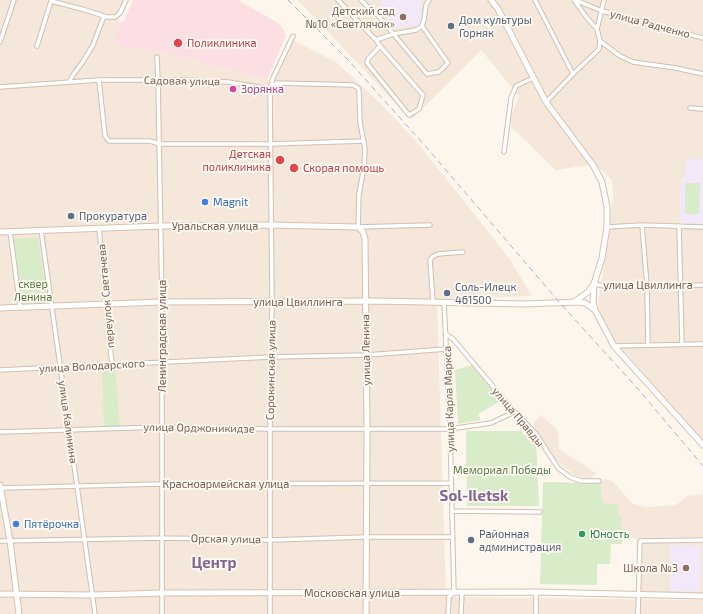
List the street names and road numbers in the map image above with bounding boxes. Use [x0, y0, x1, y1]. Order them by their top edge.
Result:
street label: улица Радченко [608, 7, 692, 41]
street label: Садовая улица [144, 74, 220, 88]
street label: Уральская улица [172, 219, 258, 233]
street label: переулок Светачева [95, 243, 117, 349]
street label: улица Цвиллинга [603, 278, 693, 292]
street label: Ленинградская улица [155, 280, 169, 392]
street label: улица Цвиллинга [253, 295, 343, 309]
street label: улица Ленина [359, 314, 373, 386]
street label: Сорокинская улица [264, 320, 278, 420]
street label: улица Карла Маркса [441, 346, 457, 452]
street label: улица Володарского [39, 357, 145, 375]
street label: улица Калинина [56, 380, 80, 464]
street label: улица Правды [489, 385, 547, 449]
street label: улица Орджоникидзе [143, 420, 255, 436]
street label: Красноармейская улица [163, 477, 289, 491]
street label: Орская улица [191, 532, 261, 546]
street label: Московская улица [304, 586, 400, 600]

